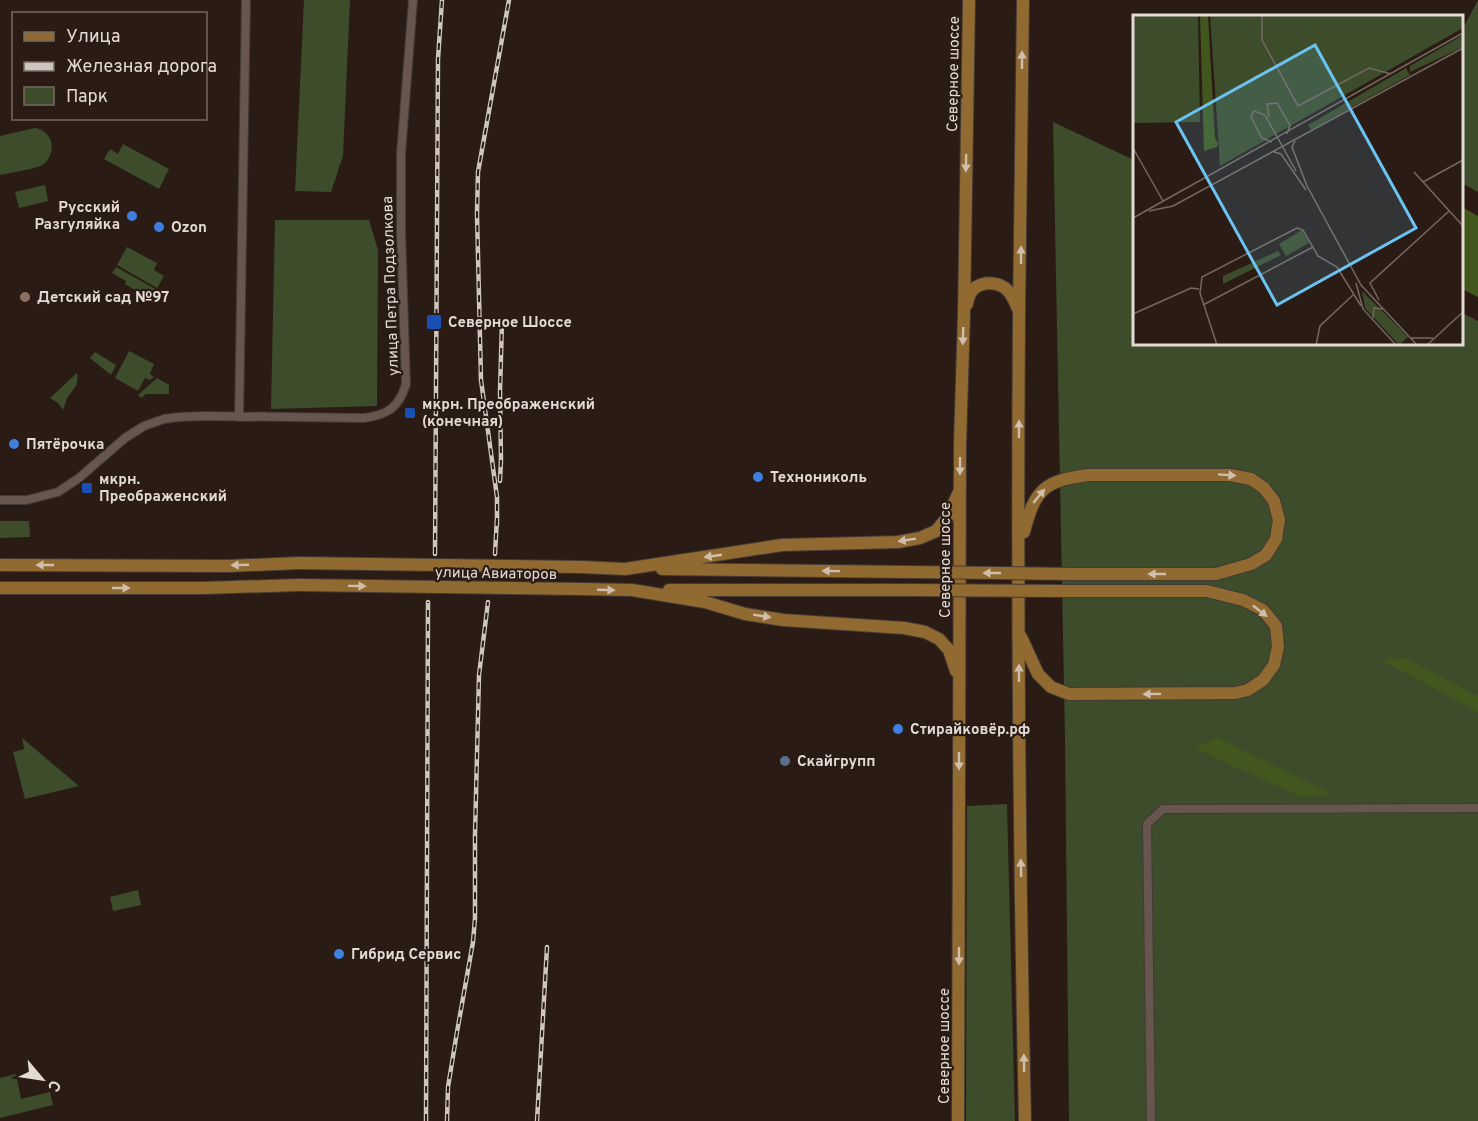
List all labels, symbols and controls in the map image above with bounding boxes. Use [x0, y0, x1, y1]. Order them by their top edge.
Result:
legend [12, 12, 207, 120]
inset map [1133, 15, 1463, 345]
street label: Северное шоссе [944, 16, 965, 132]
text: Улица [66, 26, 120, 49]
one-way arrow [1018, 50, 1027, 69]
text: Железная дорога [66, 56, 217, 79]
text: Парк [66, 86, 108, 109]
one-way arrow [962, 154, 971, 173]
street label: улица Петра Подзолкова [379, 196, 404, 376]
place label: Русский Разгуляйка [34, 199, 120, 235]
marker: Русский Разгуляйка [125, 209, 139, 223]
place label: Ozon [171, 219, 207, 238]
marker: Ozon [152, 220, 166, 234]
one-way arrow [1016, 245, 1026, 264]
place label: Детский сад №97 [37, 289, 169, 308]
marker: Детский сад №97 [18, 290, 32, 304]
marker: Северное Шоссе [425, 313, 443, 331]
place label: Северное Шоссе [448, 314, 572, 333]
one-way arrow [959, 326, 968, 345]
place label: мкрн. Преображенский (конечная) [422, 396, 595, 432]
marker: мкрн. Преображенский (конечная) [403, 406, 417, 420]
one-way arrow [1014, 419, 1024, 438]
place label: Пятёрочка [26, 436, 104, 455]
marker: Пятёрочка [7, 437, 21, 451]
one-way arrow [955, 457, 965, 476]
place label: Технониколь [770, 469, 867, 488]
marker: Технониколь [751, 470, 765, 484]
place label: мкрн. Преображенский [99, 471, 227, 507]
one-way arrow [1217, 471, 1236, 480]
marker: мкрн. Преображенский [80, 481, 94, 495]
one-way arrow [1032, 488, 1045, 504]
street label: Северное шоссе [937, 502, 956, 618]
one-way arrow [898, 536, 917, 545]
one-way arrow [704, 551, 723, 560]
one-way arrow [36, 560, 55, 570]
one-way arrow [231, 561, 250, 570]
street label: улица Авиаторов [435, 564, 557, 585]
one-way arrow [821, 566, 840, 576]
one-way arrow [983, 568, 1002, 578]
one-way arrow [1148, 569, 1167, 579]
one-way arrow [348, 581, 367, 591]
one-way arrow [112, 583, 131, 593]
one-way arrow [597, 585, 616, 594]
one-way arrow [1252, 605, 1268, 617]
one-way arrow [753, 612, 772, 621]
one-way arrow [1014, 663, 1024, 682]
one-way arrow [1142, 689, 1161, 699]
place label: Стирайковёр.рф [910, 721, 1030, 740]
marker: Стирайковёр.рф [891, 722, 905, 736]
one-way arrow [954, 751, 964, 770]
place label: Скайгрупп [797, 753, 876, 772]
marker: Скайгрупп [778, 754, 792, 768]
one-way arrow [1016, 858, 1026, 877]
place label: Гибрид Сервис [351, 946, 461, 965]
one-way arrow [954, 946, 964, 965]
marker: Гибрид Сервис [332, 947, 346, 961]
street label: Северное шоссе [936, 988, 955, 1104]
north arrow [12, 1049, 72, 1109]
one-way arrow [1019, 1053, 1029, 1072]
text: С [42, 1076, 65, 1095]

